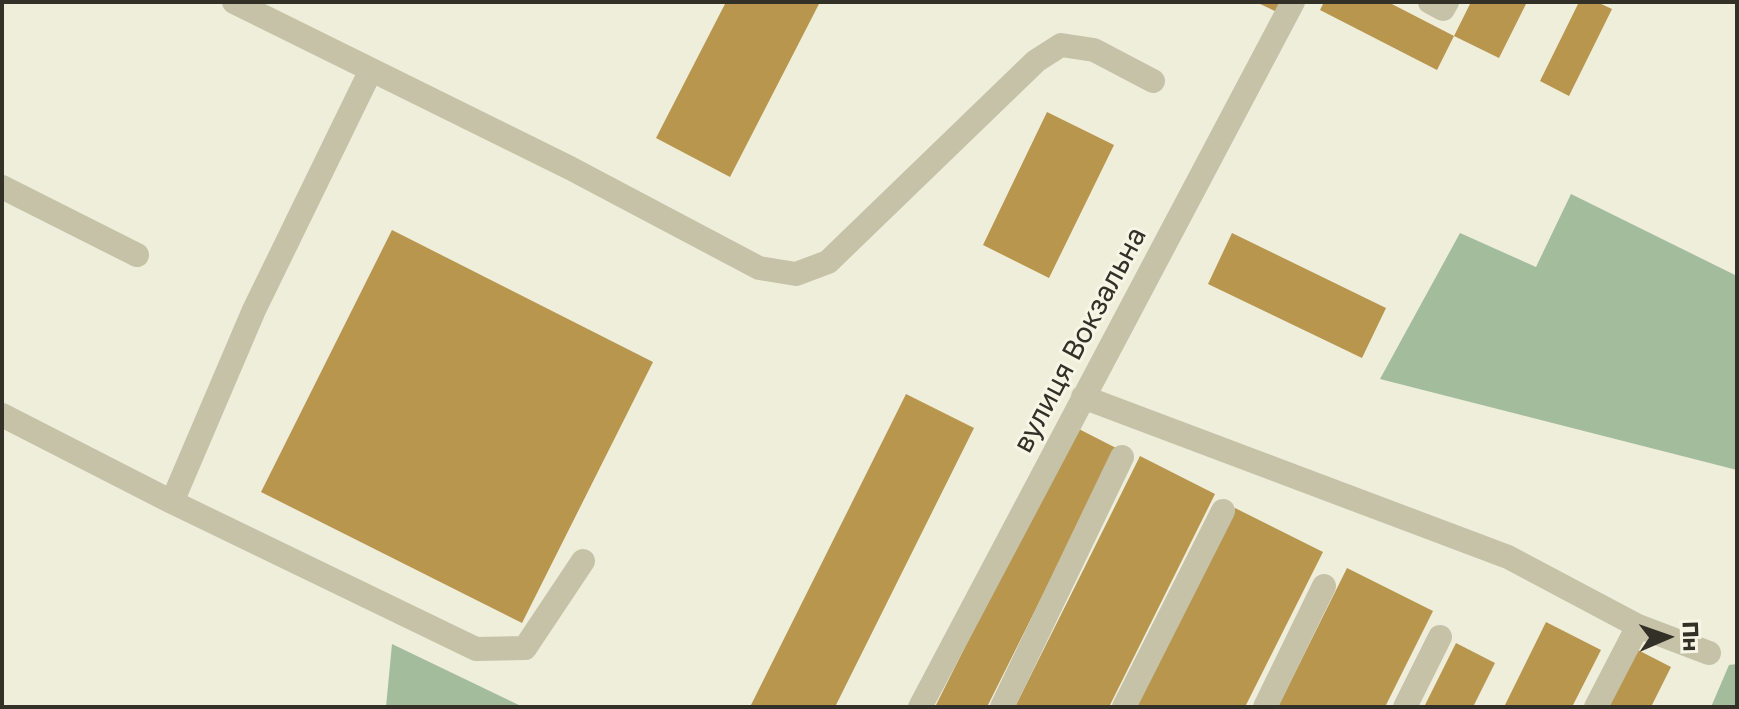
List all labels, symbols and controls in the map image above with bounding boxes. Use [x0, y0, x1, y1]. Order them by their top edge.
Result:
street label: вулиця Вокзальна [1006, 222, 1154, 458]
north arrow [1627, 597, 1707, 677]
text: Пн [1677, 621, 1705, 652]

